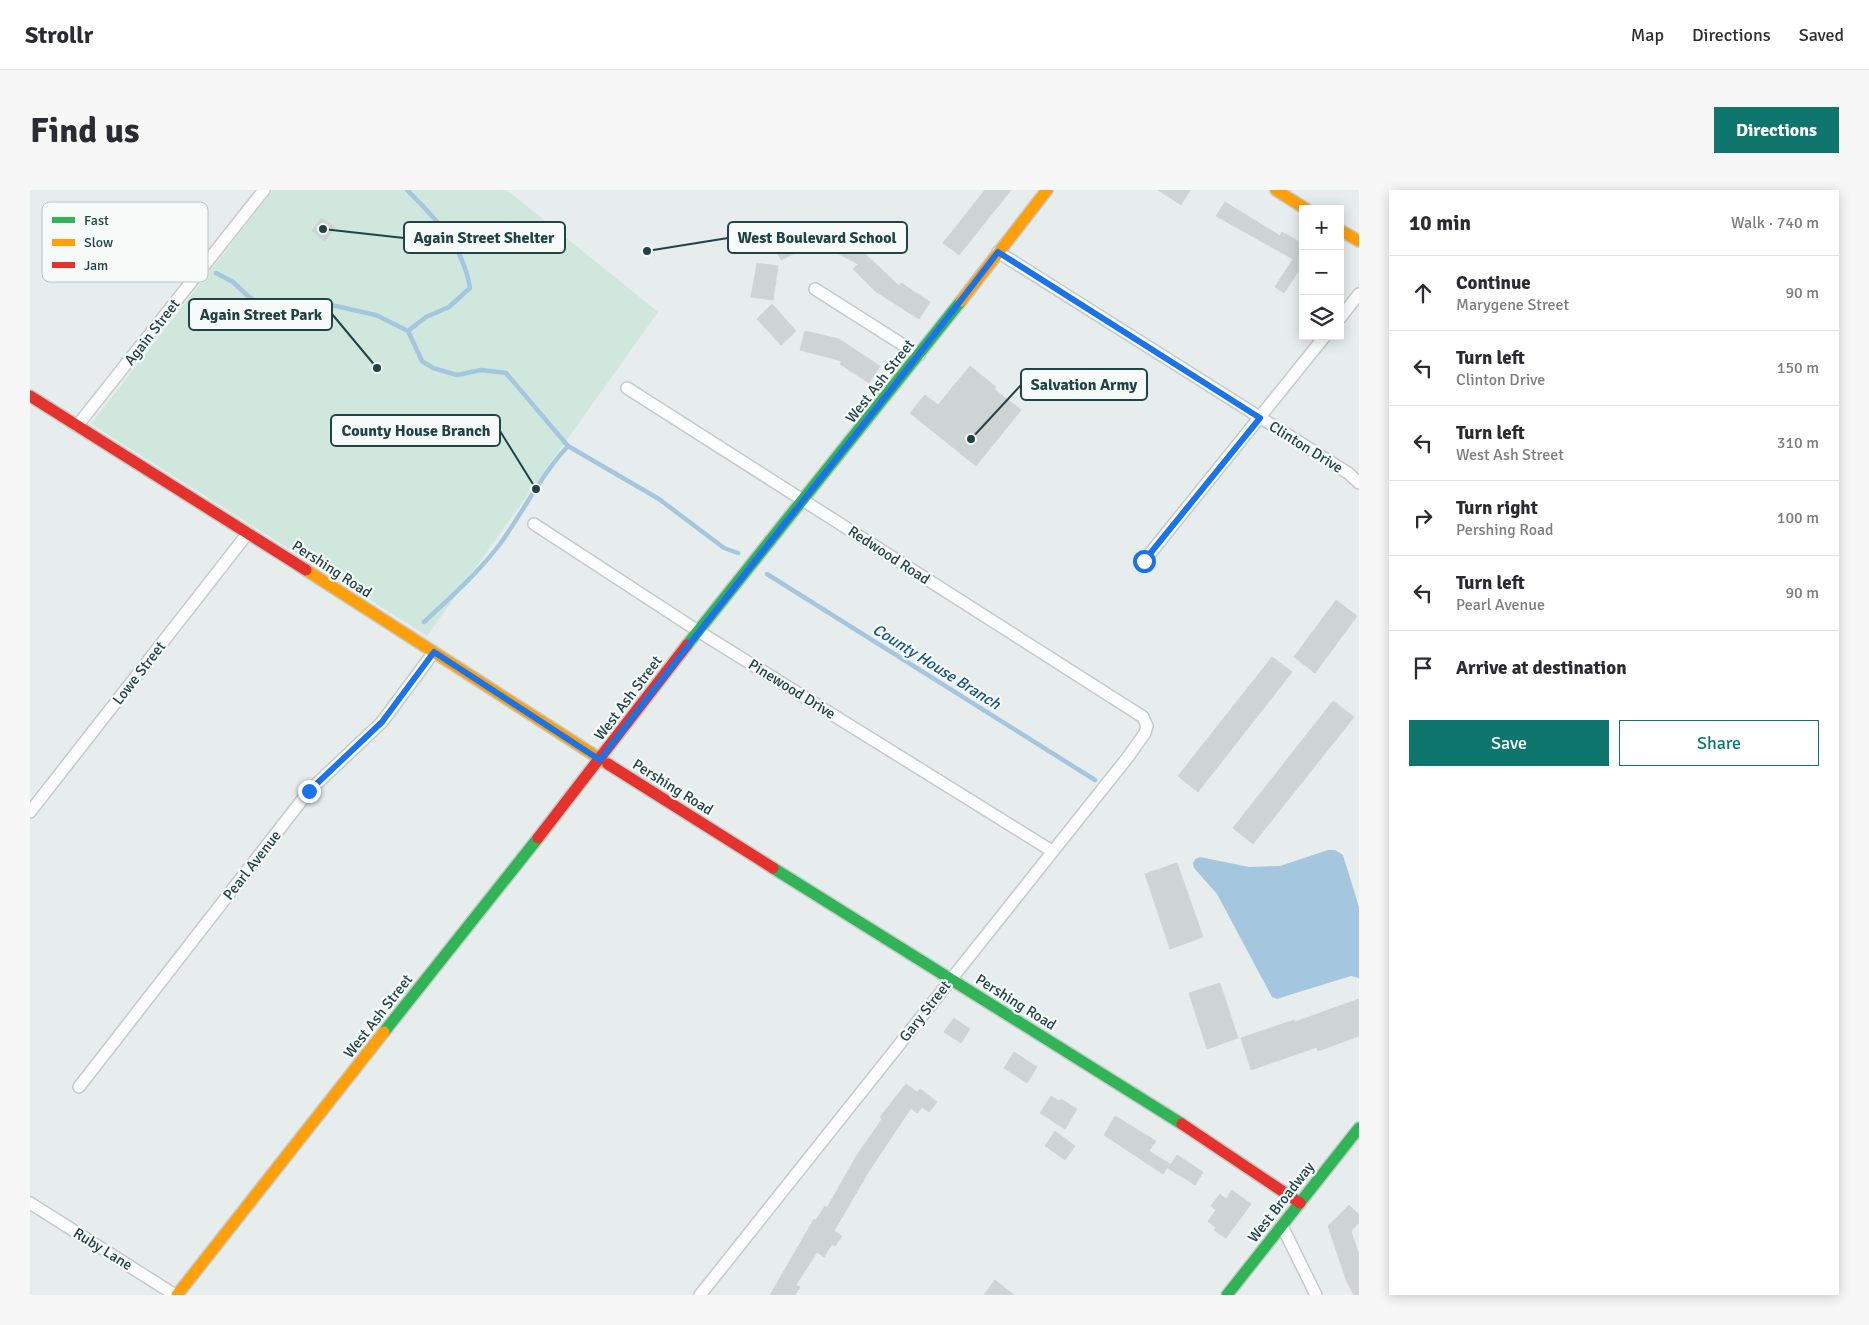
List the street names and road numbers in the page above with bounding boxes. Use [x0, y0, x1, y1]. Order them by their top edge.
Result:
street label: Again Street [121, 295, 183, 369]
street label: West Ash Street [842, 336, 918, 426]
street label: Clinton Drive [1266, 417, 1346, 477]
street label: Redwood Road [845, 522, 933, 588]
street label: Pershing Road [289, 537, 375, 601]
street label: Lowe Street [109, 638, 169, 708]
street label: West Ash Street [590, 652, 666, 744]
street label: Pinewood Drive [745, 655, 839, 723]
street label: Pershing Road [629, 755, 717, 819]
street label: Pearl Avenue [219, 827, 285, 903]
street label: Pershing Road [972, 970, 1060, 1034]
street label: West Ash Street [340, 971, 416, 1061]
street label: Gary Street [896, 977, 954, 1045]
street label: West Broadway [1244, 1158, 1318, 1246]
street label: Ruby Lane [70, 1224, 136, 1274]

